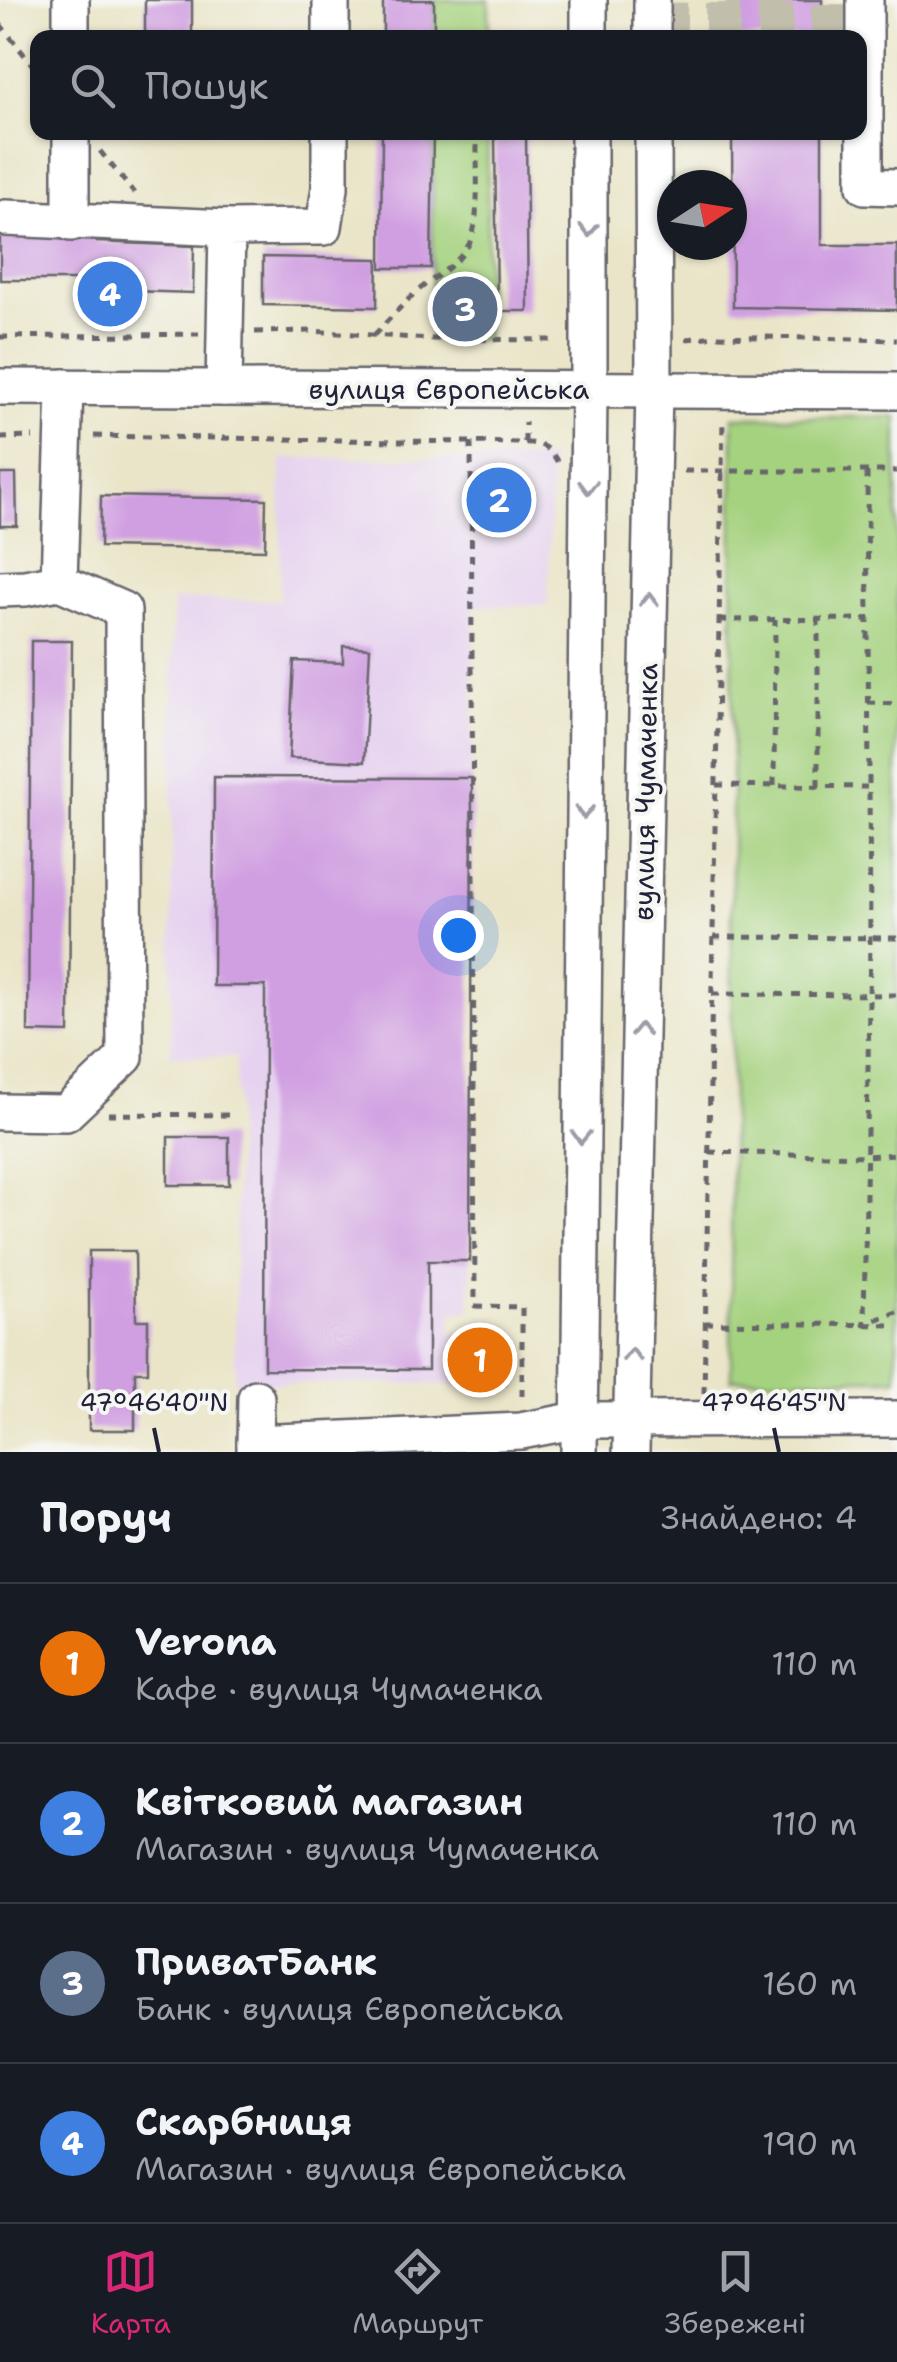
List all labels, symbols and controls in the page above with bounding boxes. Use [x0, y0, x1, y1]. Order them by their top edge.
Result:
search box [30, 30, 867, 140]
icon: search [65, 58, 120, 113]
text: Пошук [145, 60, 268, 111]
north arrow [657, 170, 747, 260]
one-way arrow [578, 222, 600, 238]
pin: 4 [78, 256, 142, 332]
pin: 3 [432, 272, 498, 346]
street label: вулиця Європейська [309, 370, 589, 408]
pin: 2 [466, 462, 532, 538]
one-way arrow [577, 480, 599, 496]
one-way arrow [639, 591, 660, 607]
street label: вулиця Чумаченка [624, 663, 666, 921]
one-way arrow [574, 805, 595, 821]
your location [433, 910, 484, 961]
one-way arrow [629, 1021, 650, 1037]
one-way arrow [570, 1130, 592, 1146]
pin: 1 [448, 1322, 512, 1398]
one-way arrow [622, 1346, 643, 1362]
text: 47°46'40"N [80, 1385, 228, 1419]
text: 47°46'45"N [701, 1385, 847, 1419]
text: Поруч [40, 1489, 172, 1545]
text: Знайдено: 4 [661, 1496, 857, 1539]
text: Verona [135, 1616, 276, 1667]
text: 1 [65, 1642, 80, 1685]
text: 110 m [771, 1642, 857, 1685]
text: Кафе · вулиця Чумаченка [135, 1667, 543, 1710]
text: Квітковий магазин [135, 1776, 523, 1827]
text: 2 [61, 1802, 84, 1845]
text: 110 m [771, 1802, 857, 1845]
text: Магазин · вулиця Чумаченка [135, 1827, 599, 1870]
text: ПриватБанк [135, 1936, 377, 1987]
text: 3 [61, 1962, 84, 2005]
text: 160 m [762, 1962, 857, 2005]
text: Банк · вулиця Європейська [135, 1987, 563, 2030]
text: Скарбниця [135, 2096, 352, 2147]
text: 4 [61, 2122, 84, 2165]
text: 190 m [762, 2122, 857, 2165]
text: Магазин · вулиця Європейська [135, 2147, 626, 2190]
tab: Карта [91, 2244, 171, 2342]
tab: Маршрут [352, 2244, 483, 2342]
tab: Збережені [665, 2244, 806, 2342]

